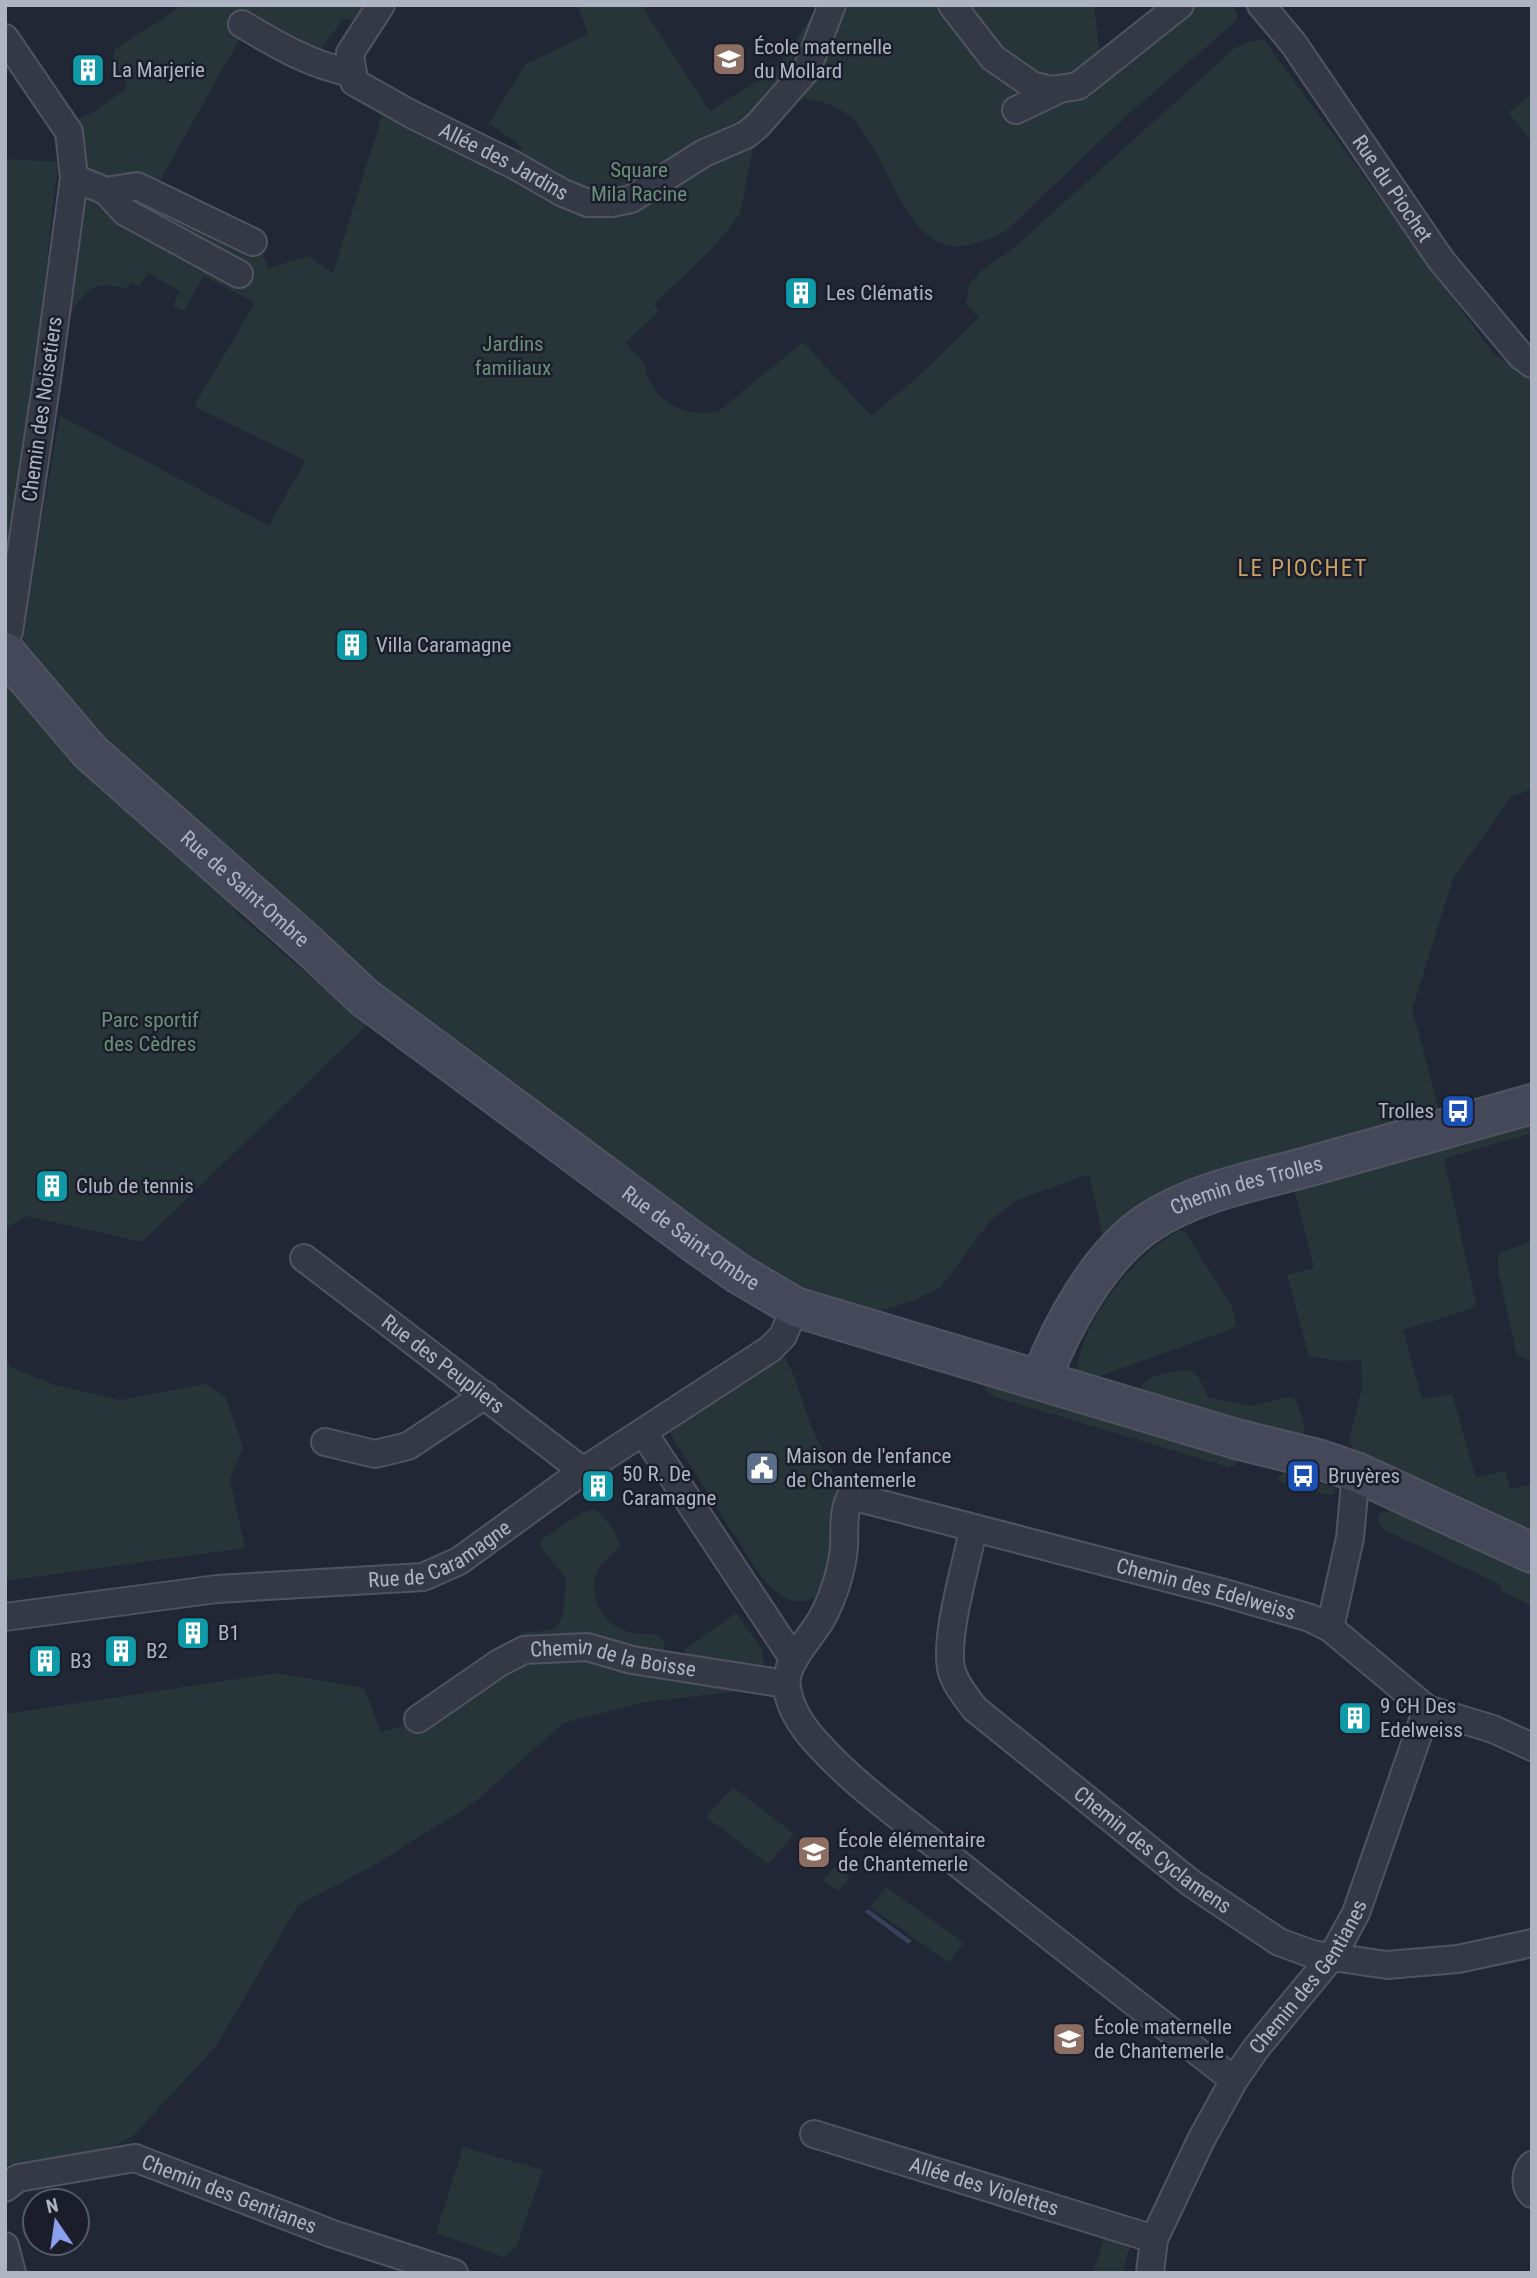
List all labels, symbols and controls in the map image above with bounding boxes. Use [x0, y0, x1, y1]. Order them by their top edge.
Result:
place label: École maternelle du Mollard [754, 35, 892, 83]
school or university icon: École maternelle du Mollard [710, 40, 748, 78]
building icon: La Marjerie [69, 51, 107, 89]
place label: La Marjerie [112, 58, 205, 82]
street label: Allée des Jardins [435, 118, 572, 205]
street label: Rue du Piochet [1347, 131, 1437, 247]
park label: Square Mila Racine [591, 158, 687, 206]
building icon: Les Clématis [782, 274, 820, 312]
place label: Les Clématis [826, 281, 933, 305]
street label: Chemin des Noisetiers [17, 315, 67, 503]
park label: Jardins familiaux [475, 332, 551, 380]
district label: LE PIOCHET [1238, 555, 1368, 582]
building icon: Villa Caramagne [333, 626, 371, 664]
place label: Villa Caramagne [376, 633, 512, 657]
street label: Rue de Saint-Ombre [176, 826, 314, 952]
park label: Parc sportif des Cèdres [101, 1008, 199, 1056]
bus stop icon: Trolles [1439, 1092, 1477, 1130]
place label: Trolles [1378, 1099, 1434, 1123]
street label: Chemin des Trolles [1166, 1151, 1325, 1220]
building icon: Club de tennis [33, 1167, 71, 1205]
place label: Club de tennis [76, 1174, 194, 1198]
street label: Rue de Saint-Ombre [617, 1181, 764, 1295]
street label: Rue des Peupliers [377, 1310, 509, 1419]
place label: Maison de l'enfance de Chantemerle [786, 1444, 951, 1492]
public building icon: Maison de l'enfance de Chantemerle [743, 1449, 781, 1487]
bus stop icon: Bruyères [1284, 1457, 1322, 1495]
place label: 50 R. De Caramagne [622, 1462, 716, 1510]
place label: Bruyères [1328, 1464, 1400, 1488]
building icon: 50 R. De Caramagne [579, 1467, 617, 1505]
street label: Rue de Caramagne [368, 1515, 516, 1592]
street label: Chemin des Edelweiss [1114, 1553, 1299, 1625]
building icon: B1 [174, 1614, 212, 1652]
place label: B1 [218, 1621, 240, 1645]
building icon: B2 [102, 1632, 140, 1670]
street label: Chemin de la Boisse [530, 1634, 698, 1682]
place label: B2 [146, 1639, 168, 1663]
building icon: B3 [26, 1642, 64, 1680]
place label: B3 [70, 1649, 92, 1673]
place label: 9 CH Des Edelweiss [1380, 1694, 1463, 1742]
building icon: 9 CH Des Edelweiss [1336, 1699, 1374, 1737]
street label: Chemin des Cyclamens [1069, 1781, 1236, 1918]
place label: École élémentaire de Chantemerle [838, 1828, 986, 1876]
school or university icon: École élémentaire de Chantemerle [795, 1833, 833, 1871]
street label: Chemin des Gentianes [1244, 1897, 1372, 2059]
place label: École maternelle de Chantemerle [1094, 2015, 1232, 2063]
school or university icon: École maternelle de Chantemerle [1050, 2020, 1088, 2058]
street label: Chemin des Gentianes [138, 2150, 320, 2239]
street label: Allée des Violettes [907, 2152, 1062, 2221]
north arrow [21, 2187, 91, 2257]
text: N [44, 2193, 61, 2218]

